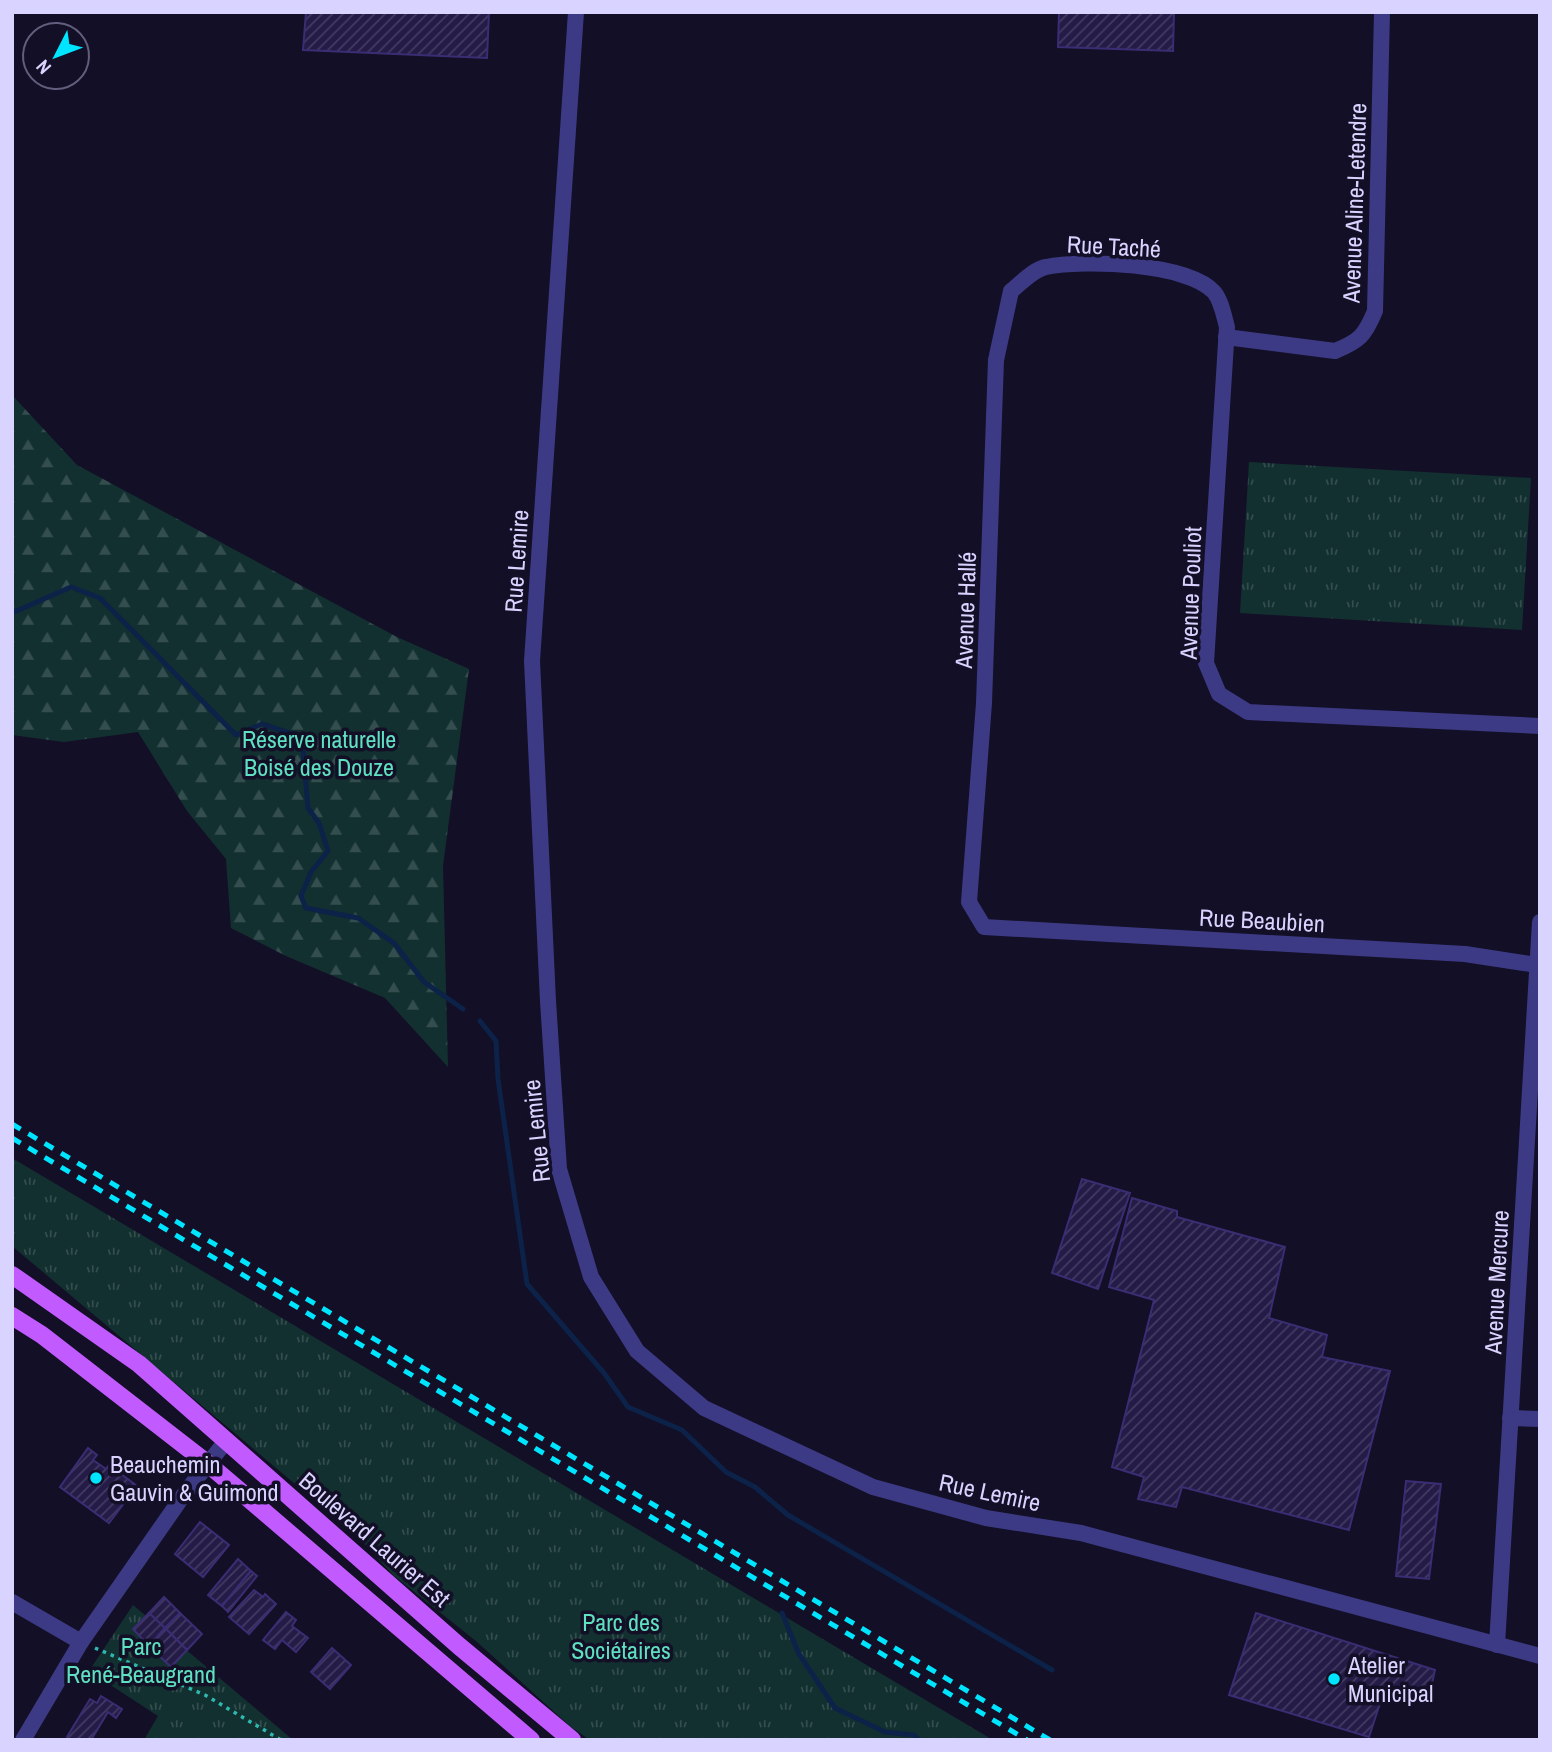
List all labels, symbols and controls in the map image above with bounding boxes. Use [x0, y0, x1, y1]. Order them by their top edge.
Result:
north arrow [21, 21, 91, 91]
text: N [30, 54, 57, 80]
street label: Avenue Aline-Letendre [1334, 103, 1373, 304]
street label: Rue Taché [1066, 228, 1162, 264]
street label: Rue Lemire [496, 509, 536, 613]
street label: Avenue Pouliot [1172, 525, 1208, 661]
street label: Avenue Hallé [947, 551, 983, 670]
park label: Réserve naturelle Boisé des Douze [242, 723, 396, 783]
street label: Rue Beaubien [1198, 901, 1326, 939]
street label: Rue Lemire [515, 1078, 557, 1184]
street label: Avenue Mercure [1476, 1209, 1516, 1356]
place label: Beauchemin Gauvin & Guimond [110, 1448, 278, 1508]
street label: Boulevard Laurier Est [293, 1464, 458, 1614]
street label: Rue Lemire [936, 1466, 1044, 1518]
marker: Beauchemin Gauvin & Guimond [88, 1470, 104, 1486]
park label: Parc des Sociétaires [571, 1606, 671, 1666]
park label: Parc René-Beaugrand [66, 1630, 216, 1690]
place label: Atelier Municipal [1347, 1649, 1433, 1709]
marker: Atelier Municipal [1326, 1671, 1342, 1687]

